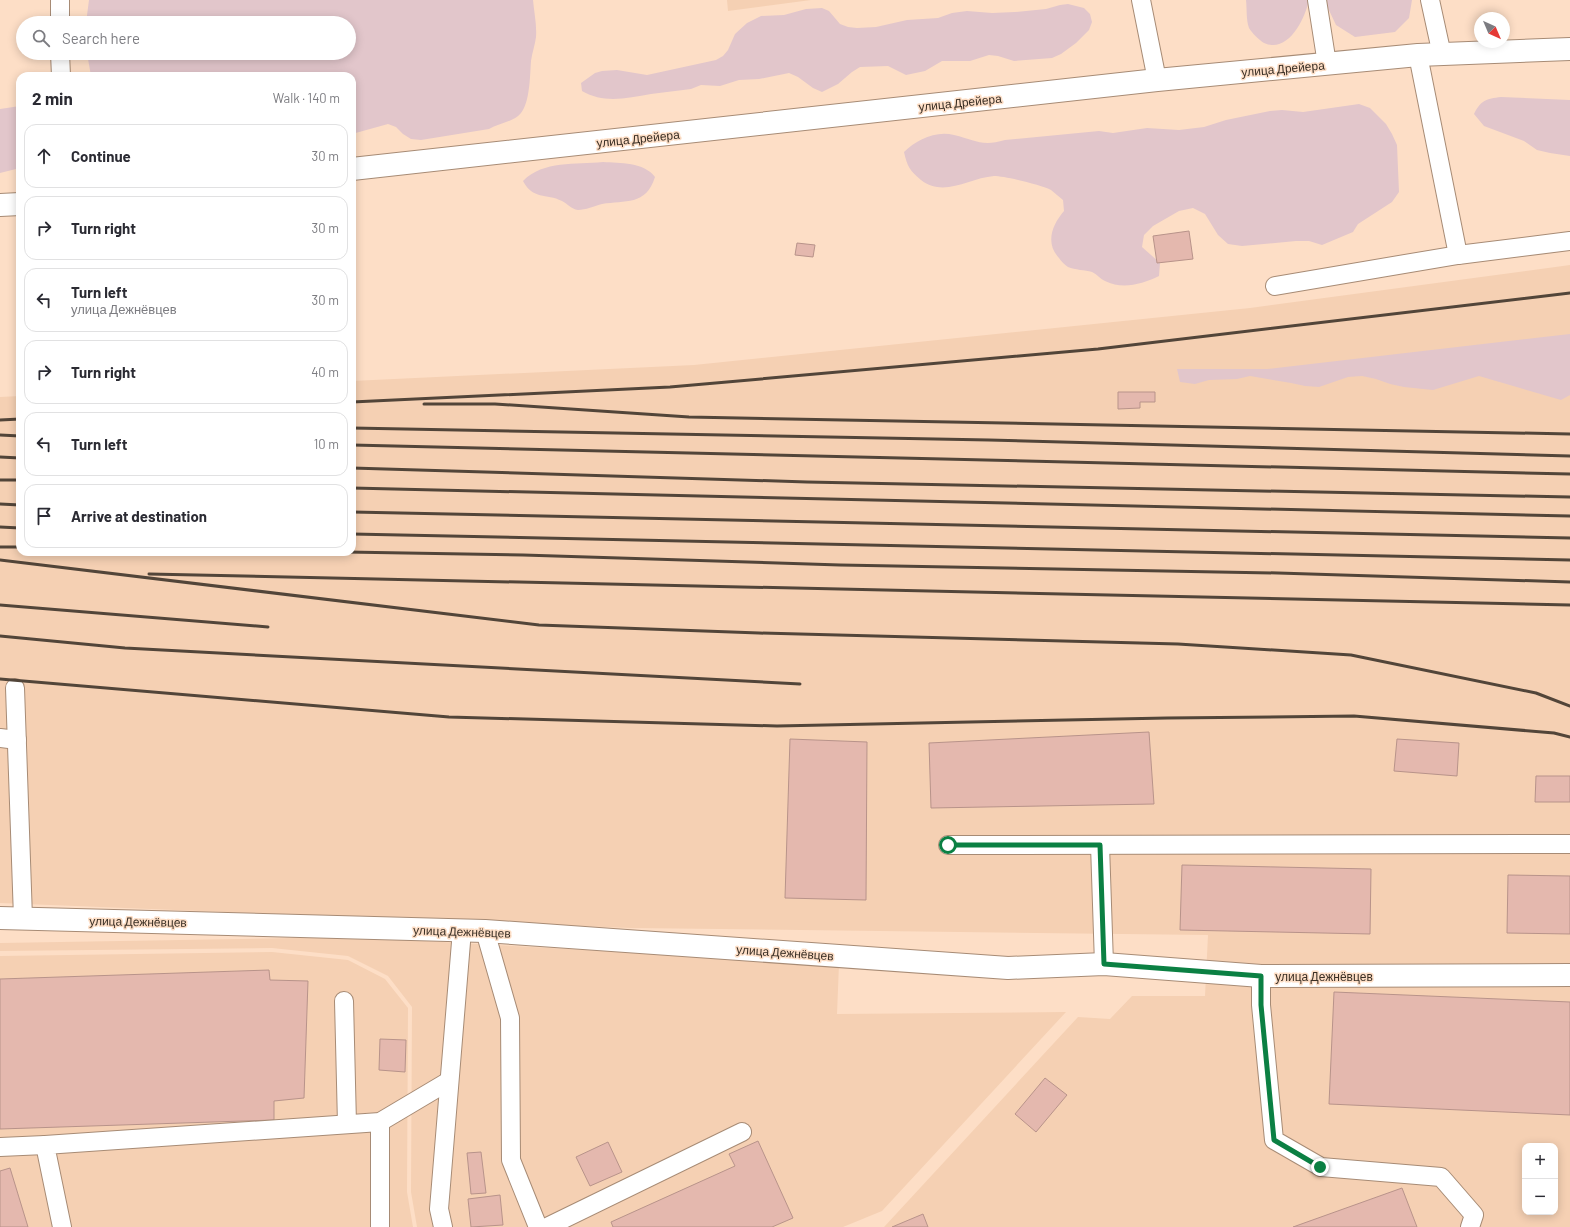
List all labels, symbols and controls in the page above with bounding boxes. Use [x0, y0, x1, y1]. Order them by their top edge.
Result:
north arrow [1474, 12, 1510, 48]
search box [16, 16, 356, 60]
icon: search [30, 27, 52, 49]
text: Search here [62, 29, 140, 47]
street label: улица Дрейера [1241, 57, 1326, 80]
text: 2 min [32, 88, 73, 108]
text: Walk · 140 m [273, 90, 340, 106]
street label: улица Дрейера [918, 91, 1003, 114]
street label: улица Дрейера [596, 127, 681, 150]
icon: ahead [33, 145, 55, 167]
text: Continue [71, 147, 131, 165]
text: 30 m [312, 148, 339, 164]
icon: right [33, 217, 55, 239]
text: Turn right [71, 219, 136, 237]
text: 30 m [312, 220, 339, 236]
text: Turn left [71, 283, 127, 301]
icon: left [33, 289, 55, 311]
text: 30 m [312, 292, 339, 308]
text: улица Дежнёвцев [71, 301, 177, 317]
icon: right [33, 361, 55, 383]
text: Turn right [71, 363, 136, 381]
text: 40 m [311, 364, 339, 380]
icon: left [33, 433, 55, 455]
text: Turn left [71, 435, 127, 453]
text: 10 m [314, 436, 339, 452]
icon: arrive [33, 505, 55, 527]
text: Arrive at destination [71, 507, 207, 525]
route start [939, 836, 957, 854]
street label: улица Дежнёвцев [89, 913, 187, 930]
street label: улица Дежнёвцев [413, 922, 511, 941]
street label: улица Дежнёвцев [736, 942, 834, 963]
street label: улица Дежнёвцев [1275, 969, 1373, 984]
map controls [1522, 1143, 1558, 1215]
button: + [1522, 1143, 1558, 1179]
route end [1311, 1158, 1329, 1176]
button: − [1522, 1179, 1558, 1215]

